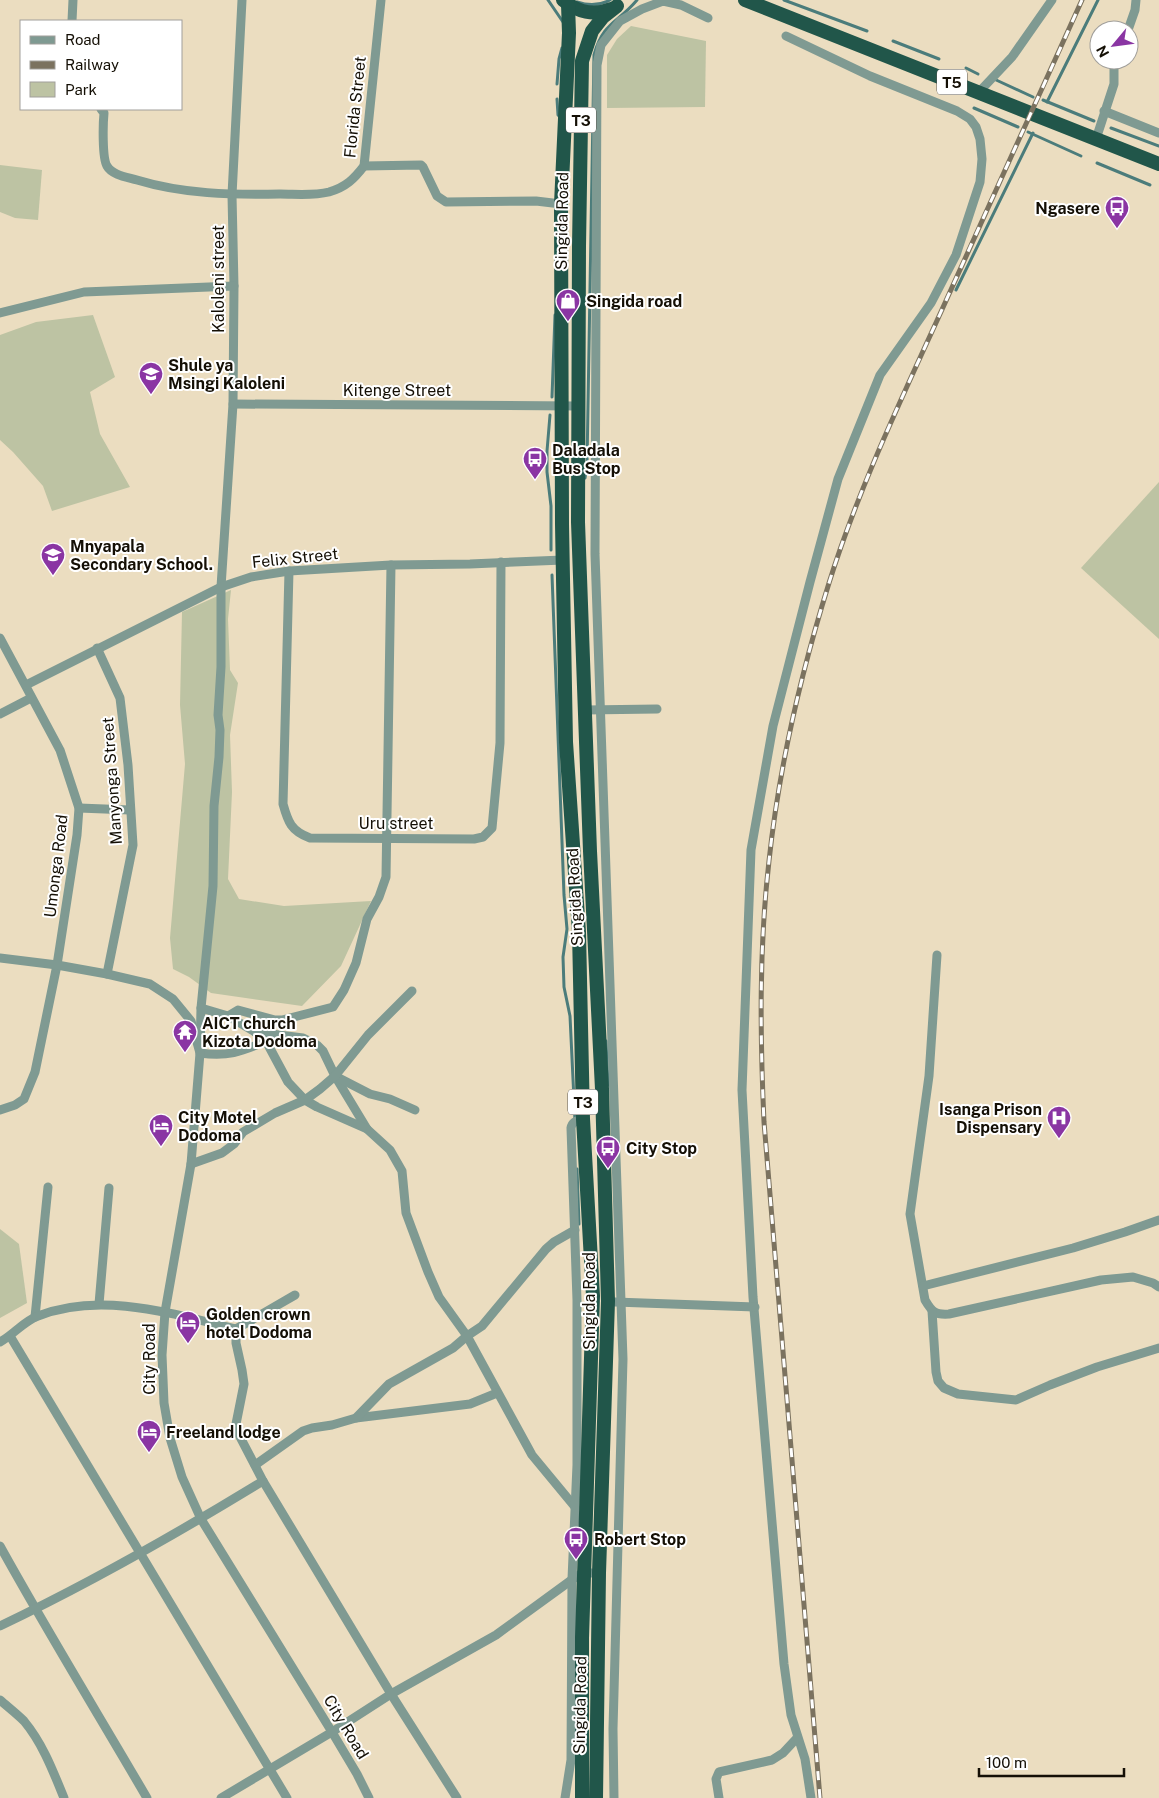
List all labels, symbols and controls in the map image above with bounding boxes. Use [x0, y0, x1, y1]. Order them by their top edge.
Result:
legend [20, 20, 182, 110]
north arrow [1089, 20, 1139, 70]
text: Road [65, 31, 101, 48]
text: N [1093, 43, 1112, 60]
street label: Florida Street [340, 55, 370, 159]
text: Railway [65, 56, 119, 73]
road number: T5 [937, 70, 967, 94]
text: Park [65, 81, 97, 98]
road number: T3 [566, 108, 596, 132]
street label: Singida Road [552, 172, 572, 270]
bus stop icon: Ngasere [1104, 195, 1130, 229]
place label: Ngasere [1035, 199, 1100, 218]
street label: Kaloleni street [209, 225, 228, 333]
shop icon: Singida road [555, 288, 581, 322]
place label: Singida road [586, 292, 682, 311]
place label: Shule ya Msingi Kaloleni [168, 356, 285, 393]
school or university icon: Shule ya Msingi Kaloleni [138, 361, 164, 395]
street label: Kitenge Street [343, 381, 451, 400]
place label: Daladala Bus Stop [552, 441, 621, 478]
bus stop icon: Daladala Bus Stop [522, 446, 548, 480]
place label: Mnyapala Secondary School. [70, 537, 213, 574]
school or university icon: Mnyapala Secondary School. [40, 542, 66, 576]
street label: Felix Street [251, 544, 339, 572]
street label: Manyonga Street [98, 717, 126, 845]
street label: Umonga Road [40, 813, 72, 919]
street label: Uru street [359, 814, 433, 833]
street label: Singida Road [563, 848, 587, 946]
place label: AICT church Kizota Dodoma [202, 1014, 317, 1051]
temple icon: AICT church Kizota Dodoma [172, 1019, 198, 1053]
road number: T3 [568, 1090, 598, 1114]
place label: Isanga Prison Dispensary [939, 1100, 1042, 1137]
hospital icon: Isanga Prison Dispensary [1046, 1105, 1072, 1139]
place label: City Motel Dodoma [178, 1108, 257, 1145]
hotel icon: City Motel Dodoma [148, 1113, 174, 1147]
bus stop icon: City Stop [595, 1135, 621, 1169]
place label: City Stop [626, 1139, 697, 1158]
street label: Singida Road [580, 1252, 599, 1350]
place label: Golden crown hotel Dodoma [206, 1305, 312, 1342]
hotel icon: Golden crown hotel Dodoma [175, 1310, 201, 1344]
street label: City Road [140, 1323, 159, 1395]
hotel icon: Freeland lodge [136, 1419, 162, 1453]
place label: Freeland lodge [166, 1423, 281, 1442]
bus stop icon: Robert Stop [563, 1526, 589, 1560]
place label: Robert Stop [594, 1530, 686, 1549]
street label: Singida Road [570, 1656, 590, 1754]
street label: City Road [319, 1691, 373, 1763]
scale bar [979, 1746, 1124, 1778]
text: 100 m [986, 1754, 1027, 1771]

